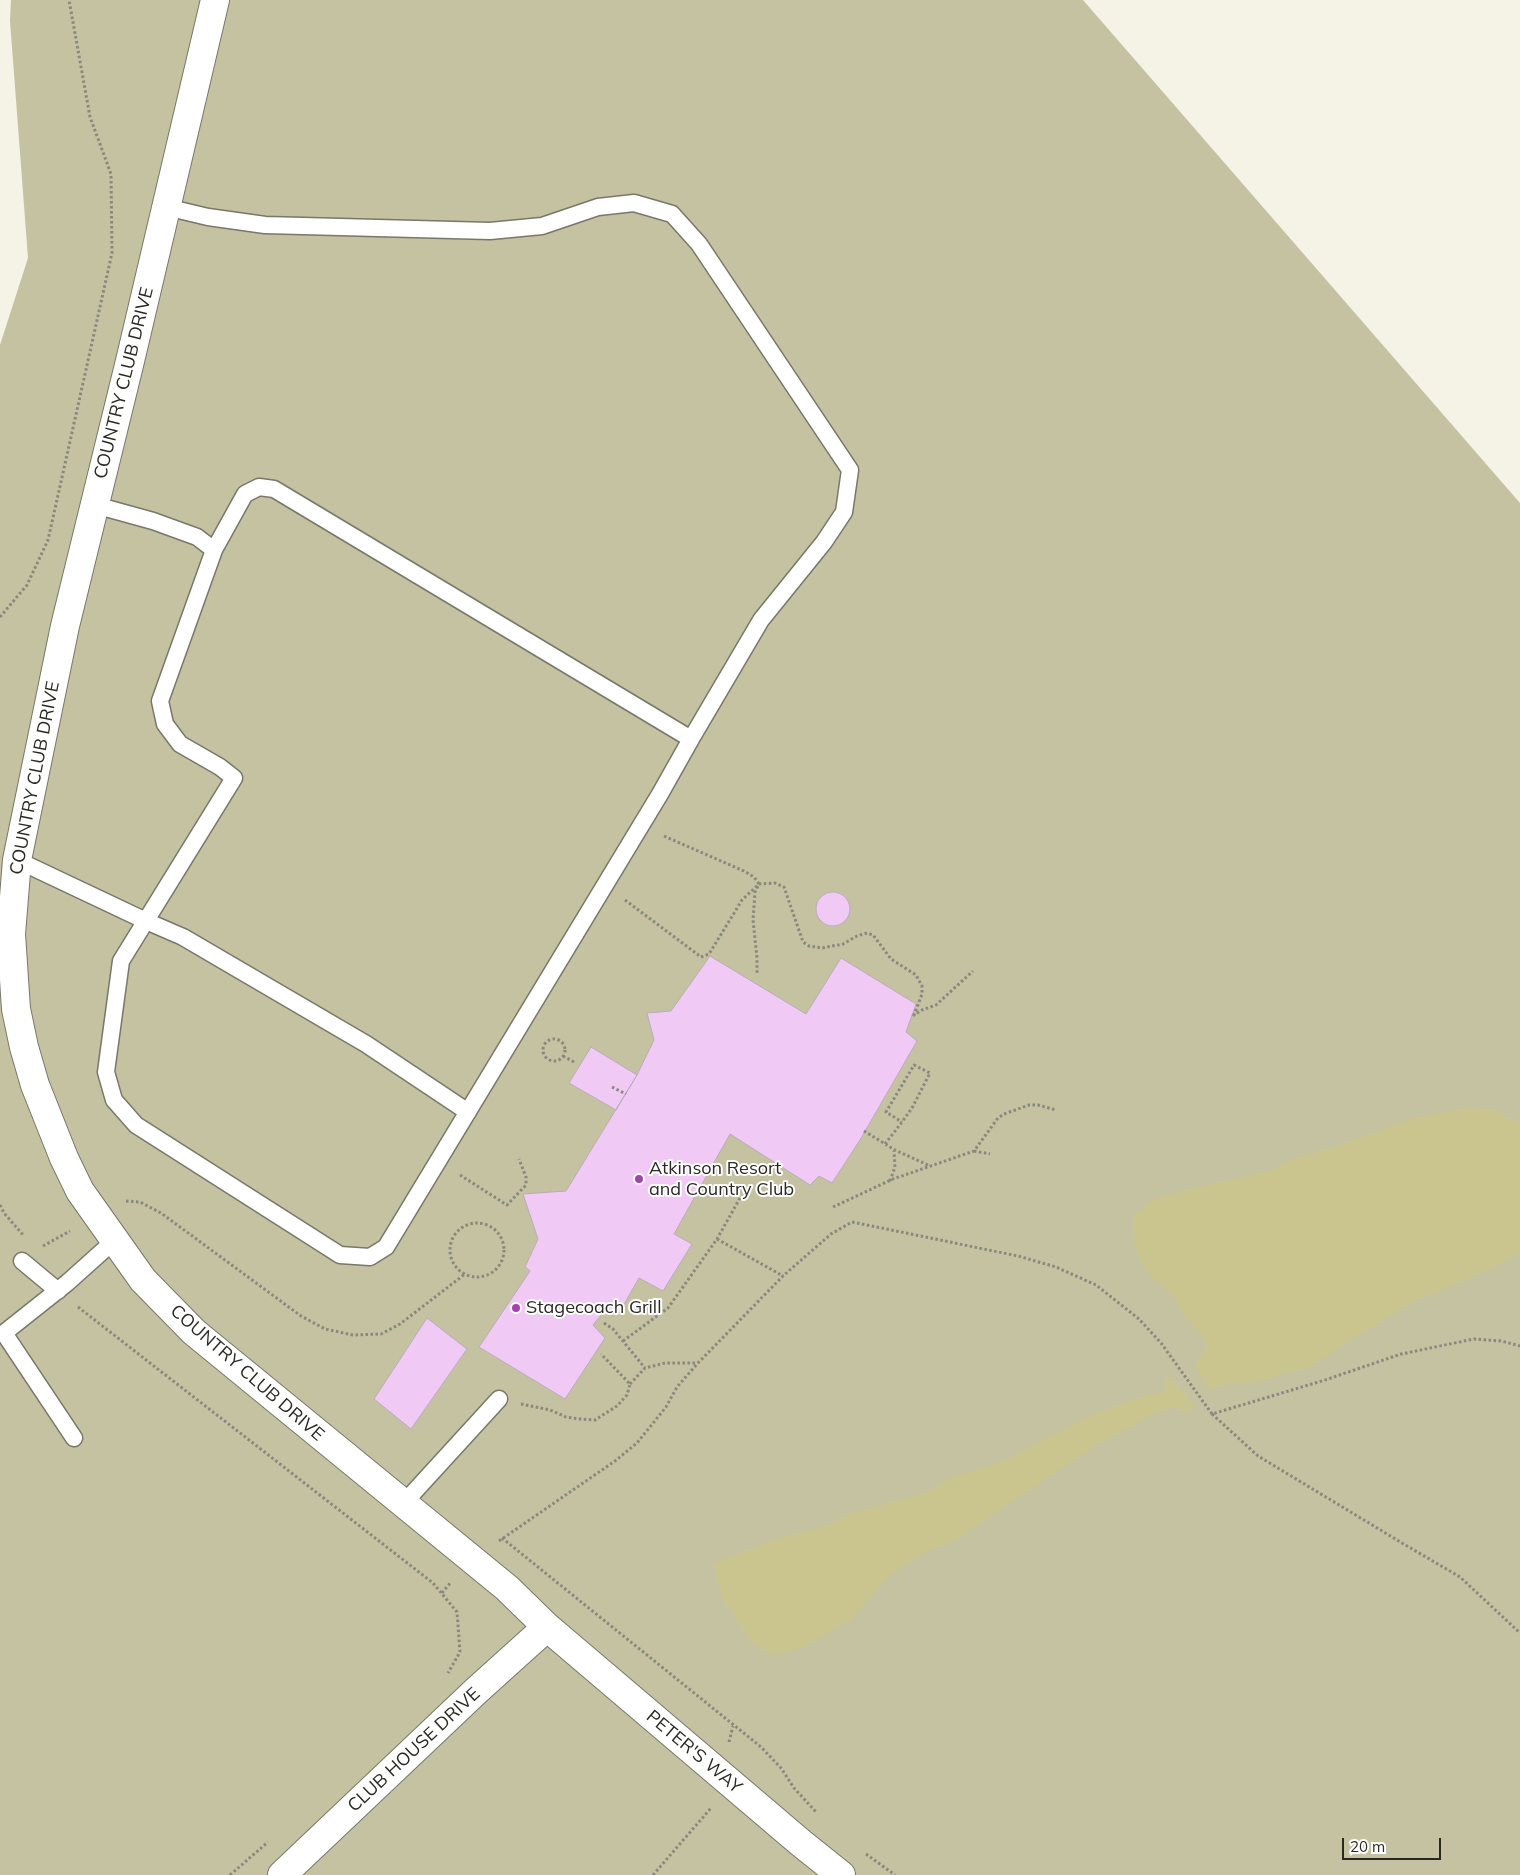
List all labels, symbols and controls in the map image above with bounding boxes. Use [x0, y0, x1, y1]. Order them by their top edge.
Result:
street label: COUNTRY CLUB DRIVE [90, 285, 158, 481]
street label: COUNTRY CLUB DRIVE [6, 679, 64, 877]
place label: Atkinson Resort and Country Club [649, 1158, 794, 1200]
marker: Atkinson Resort and Country Club [633, 1173, 645, 1185]
place label: Stagecoach Grill [526, 1297, 661, 1319]
street label: COUNTRY CLUB DRIVE [166, 1300, 328, 1446]
marker: Stagecoach Grill [510, 1302, 522, 1314]
street label: CLUB HOUSE DRIVE [343, 1683, 485, 1817]
street label: PETER'S WAY [642, 1706, 746, 1798]
scale bar [1345, 1828, 1444, 1860]
text: 20 m [1350, 1837, 1385, 1856]

